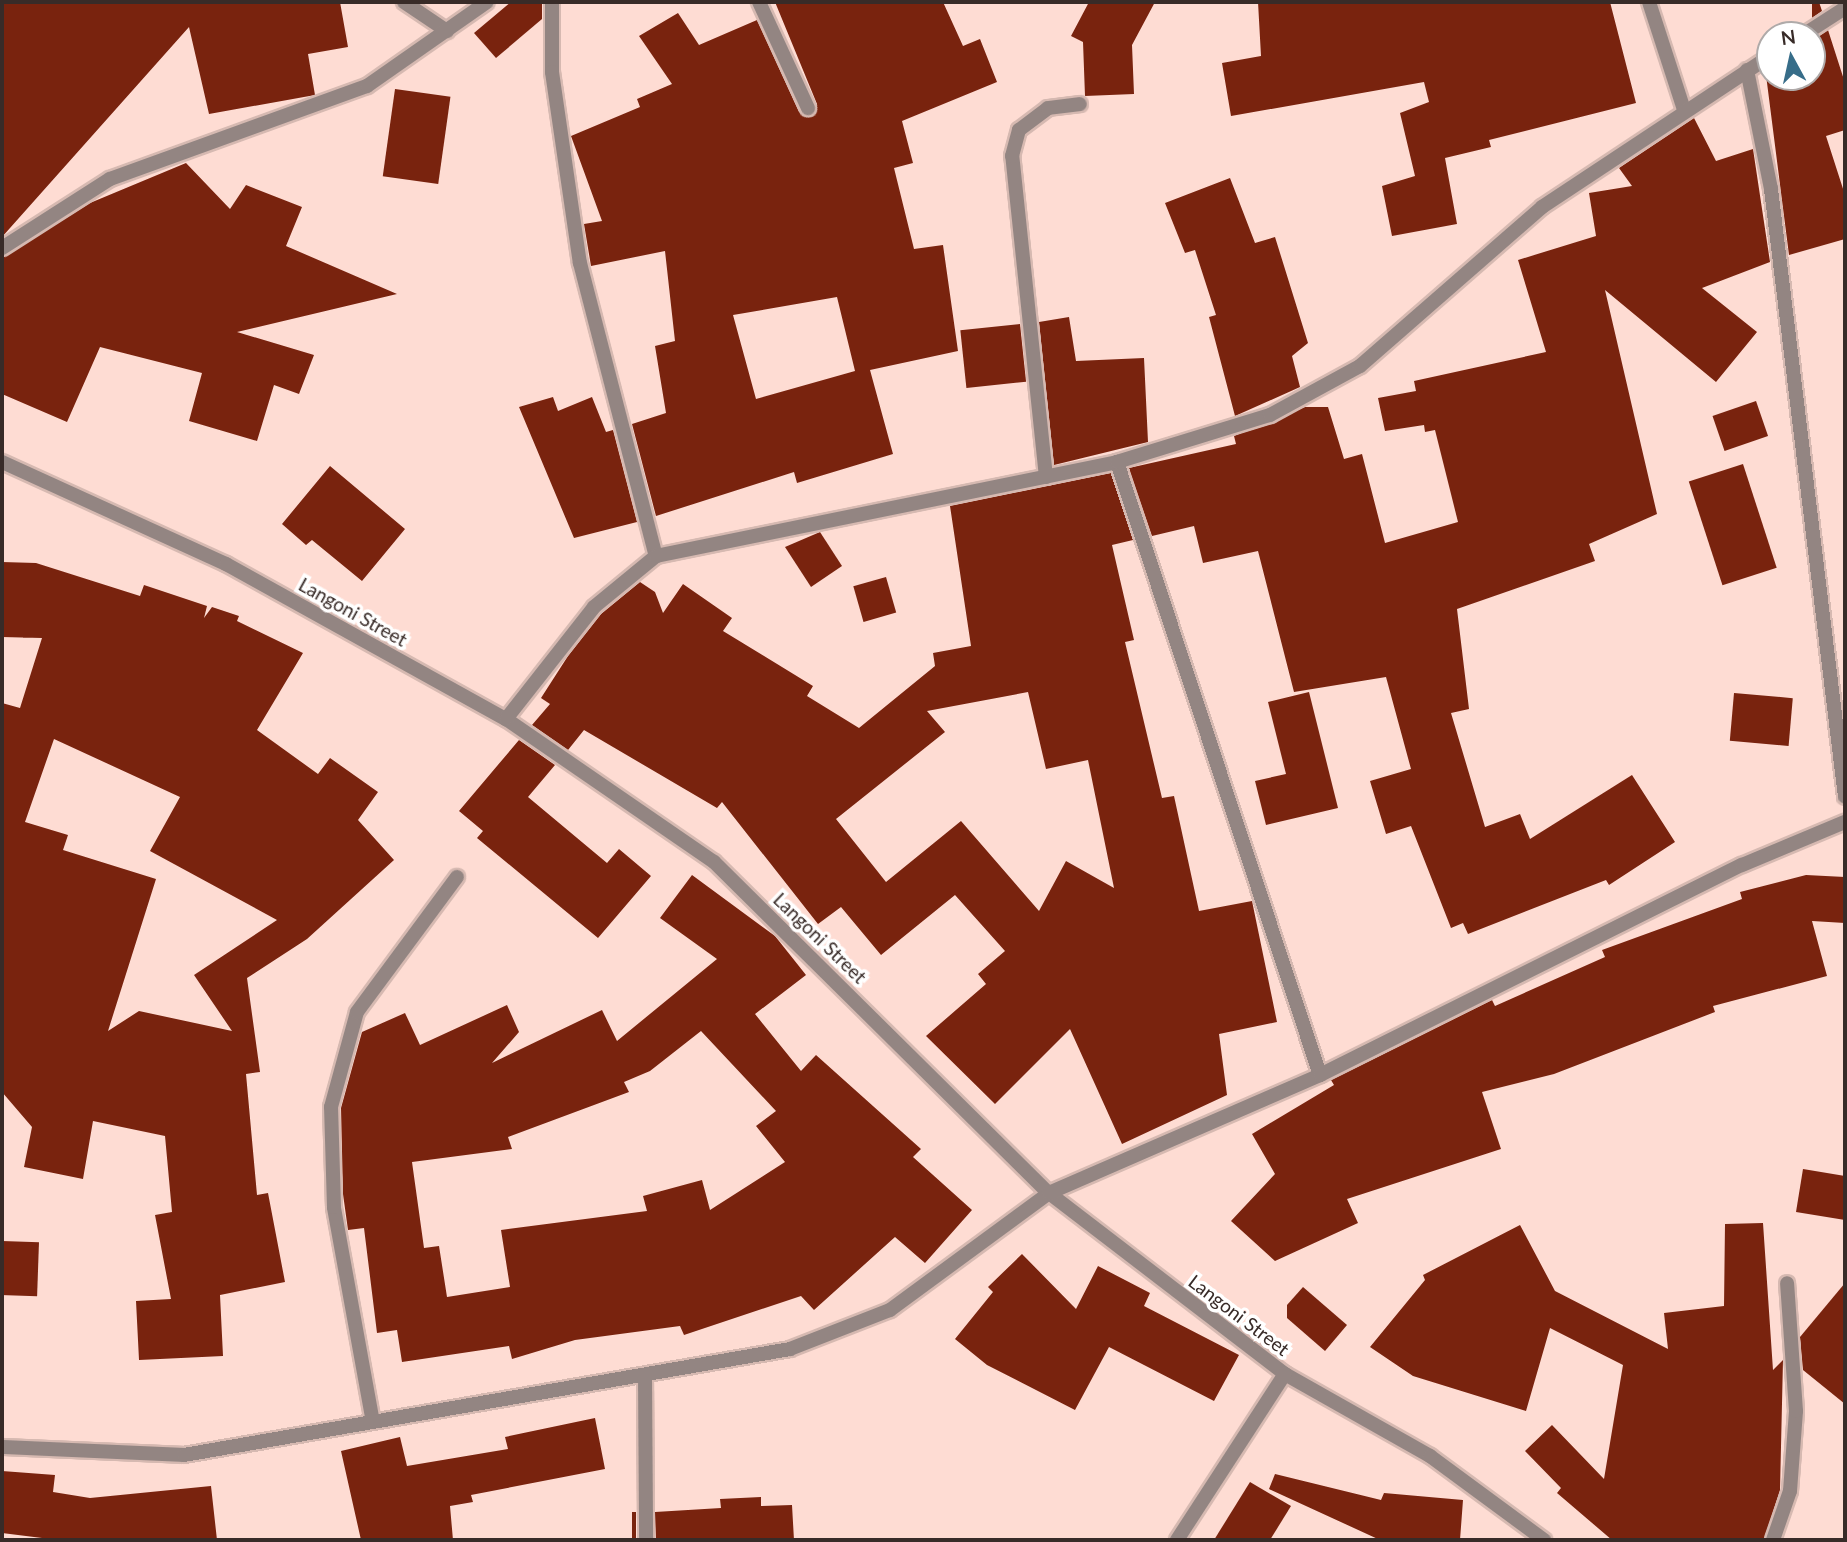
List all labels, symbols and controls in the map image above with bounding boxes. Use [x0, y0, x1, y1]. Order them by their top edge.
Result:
north arrow [1756, 21, 1826, 91]
text: N [1779, 24, 1797, 49]
street label: Langoni Street [295, 573, 411, 651]
street label: Langoni Street [769, 888, 871, 988]
street label: Langoni Street [1184, 1270, 1294, 1360]

